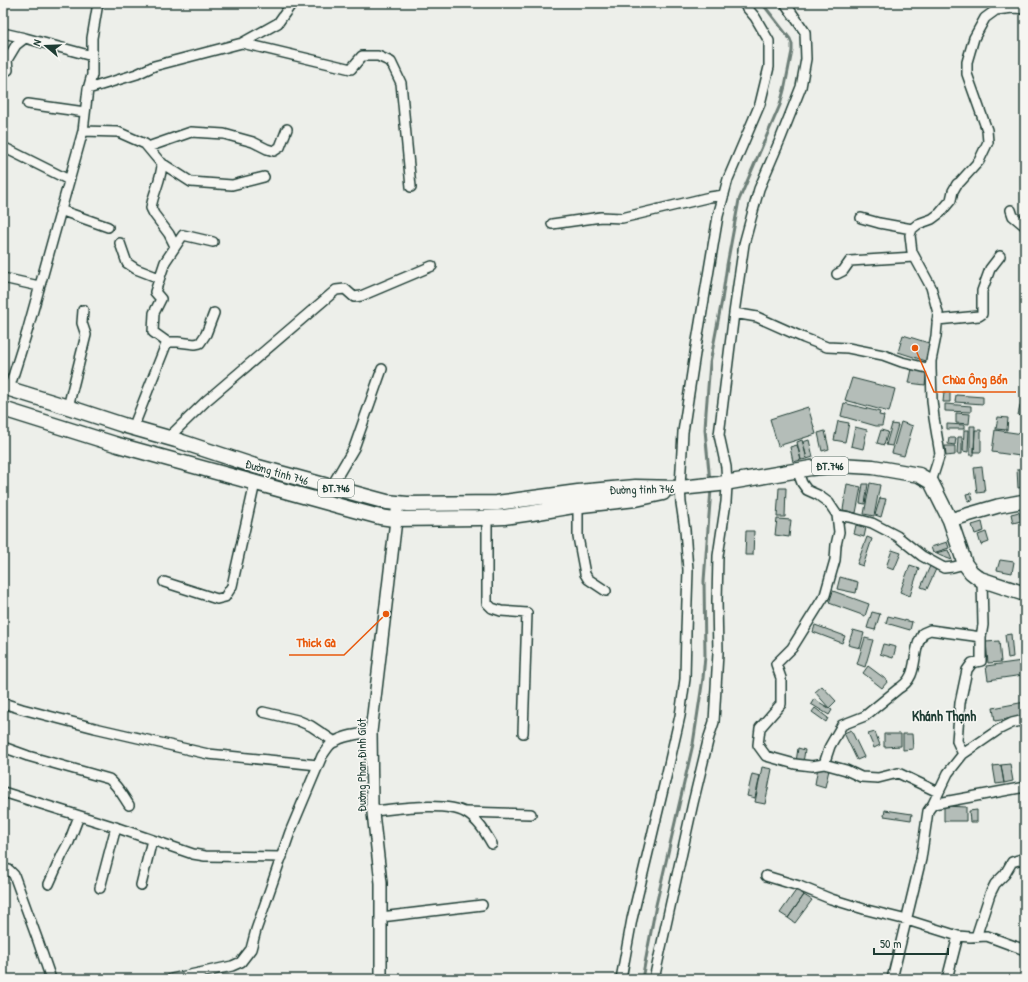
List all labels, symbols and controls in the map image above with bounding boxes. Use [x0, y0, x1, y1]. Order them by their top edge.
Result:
north arrow [26, 26, 66, 66]
text: N [29, 38, 44, 48]
callout: Chùa Ông Bổn [934, 367, 1016, 392]
text: Chùa Ông Bổn [942, 370, 1008, 389]
street label: Đường tỉnh 746 [243, 455, 311, 489]
road number: ĐT.746 [812, 457, 848, 475]
road number: ĐT.746 [318, 479, 354, 497]
street label: Đường tỉnh 746 [609, 480, 675, 498]
callout: Thick Gà [289, 630, 344, 655]
text: Thick Gà [295, 633, 337, 651]
district label: Khánh Thạnh [912, 706, 976, 725]
street label: Đường Phan Đình Giót [353, 717, 370, 812]
scale bar [874, 930, 948, 956]
text: 50 m [880, 935, 901, 952]

